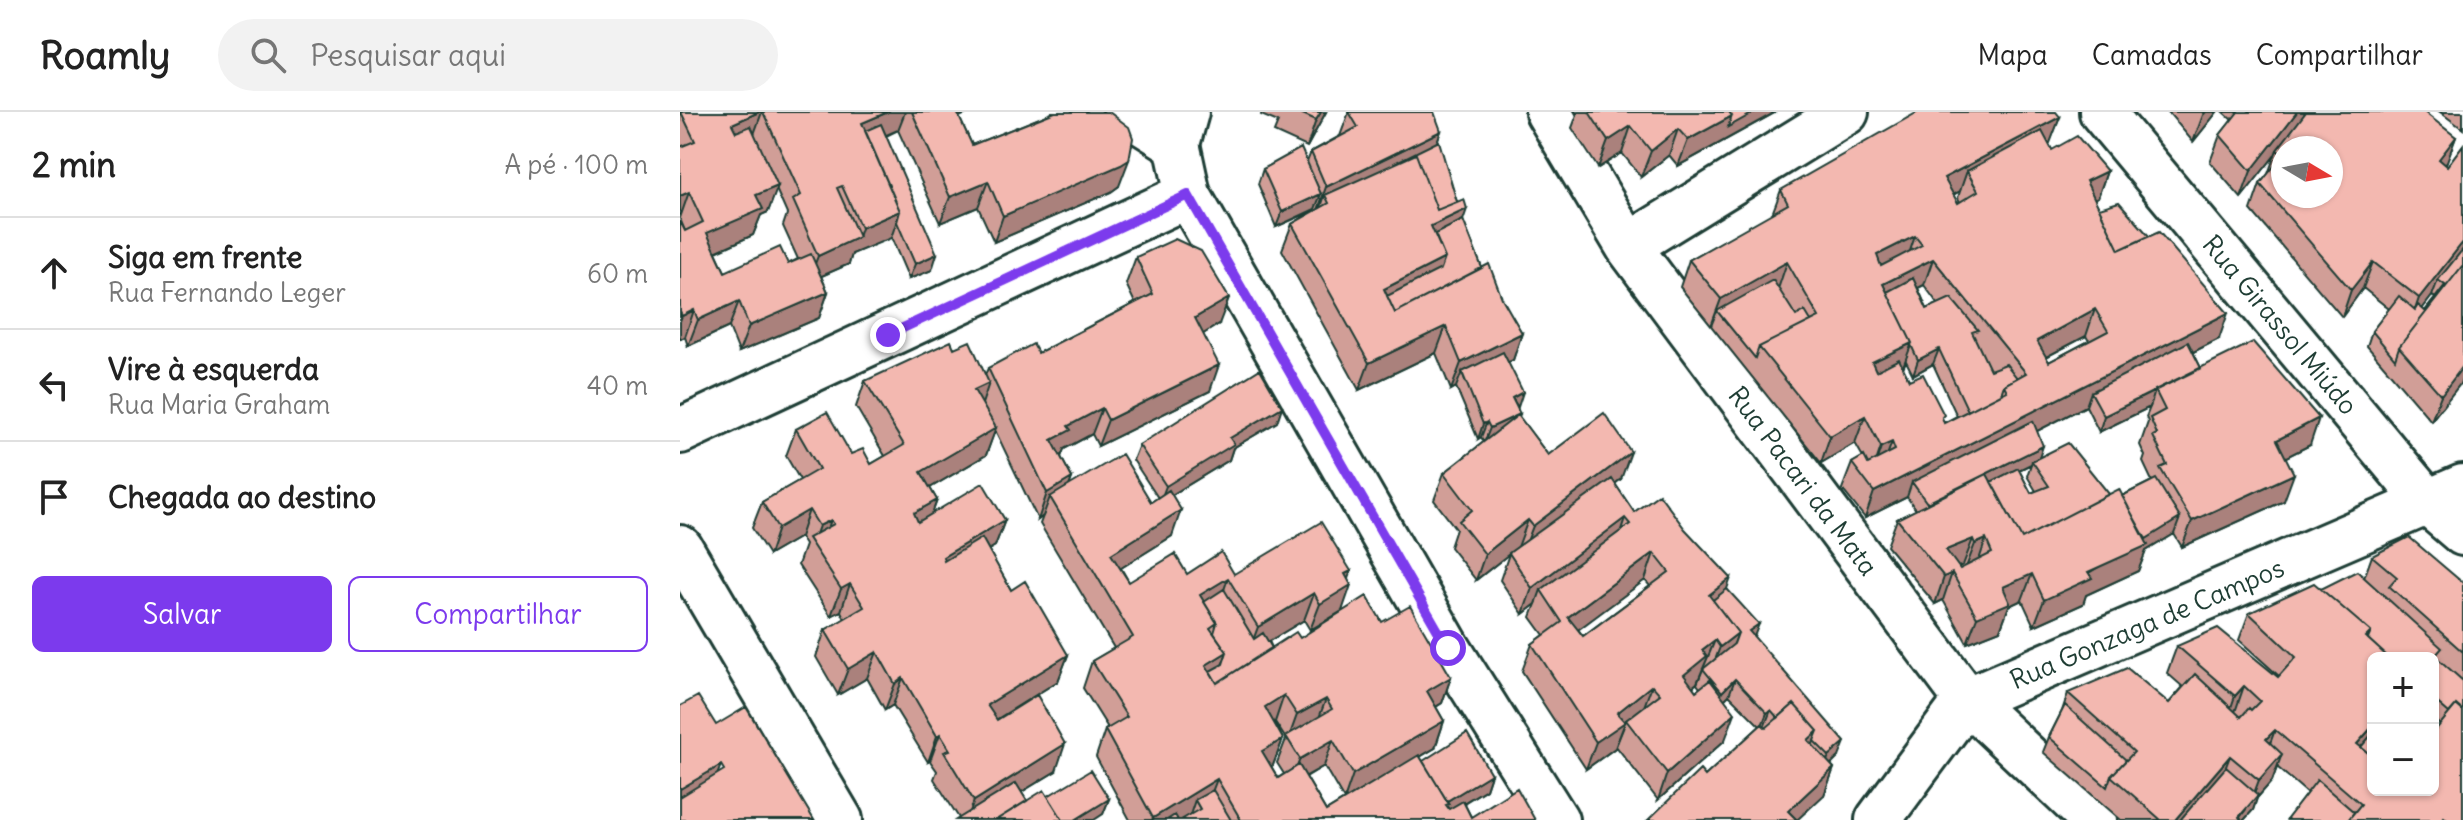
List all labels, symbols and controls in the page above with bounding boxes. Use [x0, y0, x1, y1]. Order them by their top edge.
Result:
search box [218, 19, 778, 91]
text: Roamly [40, 32, 170, 79]
icon: search [246, 33, 290, 77]
text: Pesquisar aqui [310, 36, 506, 74]
text: Mapa [1977, 37, 2048, 73]
text: Camadas [2092, 37, 2212, 73]
text: Compartilhar [2256, 37, 2423, 73]
north arrow [2271, 136, 2343, 208]
text: 2 min [32, 143, 116, 186]
text: A pé · 100 m [505, 148, 648, 181]
street label: Rua Girassol Miúdo [2196, 228, 2365, 421]
text: Siga em frente [108, 238, 302, 276]
icon: ahead [32, 251, 76, 295]
text: 60 m [587, 257, 648, 290]
text: Rua Fernando Leger [108, 276, 346, 309]
route end [870, 317, 906, 353]
text: Vire à esquerda [108, 350, 319, 388]
icon: left [32, 363, 76, 407]
text: 40 m [587, 369, 648, 402]
street label: Rua Pacari da Mata [1721, 380, 1885, 582]
text: Rua Maria Graham [108, 388, 330, 421]
icon: arrive [32, 475, 76, 519]
text: Chegada ao destino [108, 478, 376, 516]
street label: Rua Gonzaga de Campos [2005, 551, 2289, 696]
button: Salvar [32, 576, 332, 652]
button: Compartilhar [348, 576, 648, 652]
route start [1430, 630, 1466, 666]
map controls [2367, 652, 2439, 796]
button: + [2367, 652, 2439, 724]
button: − [2367, 724, 2439, 796]

